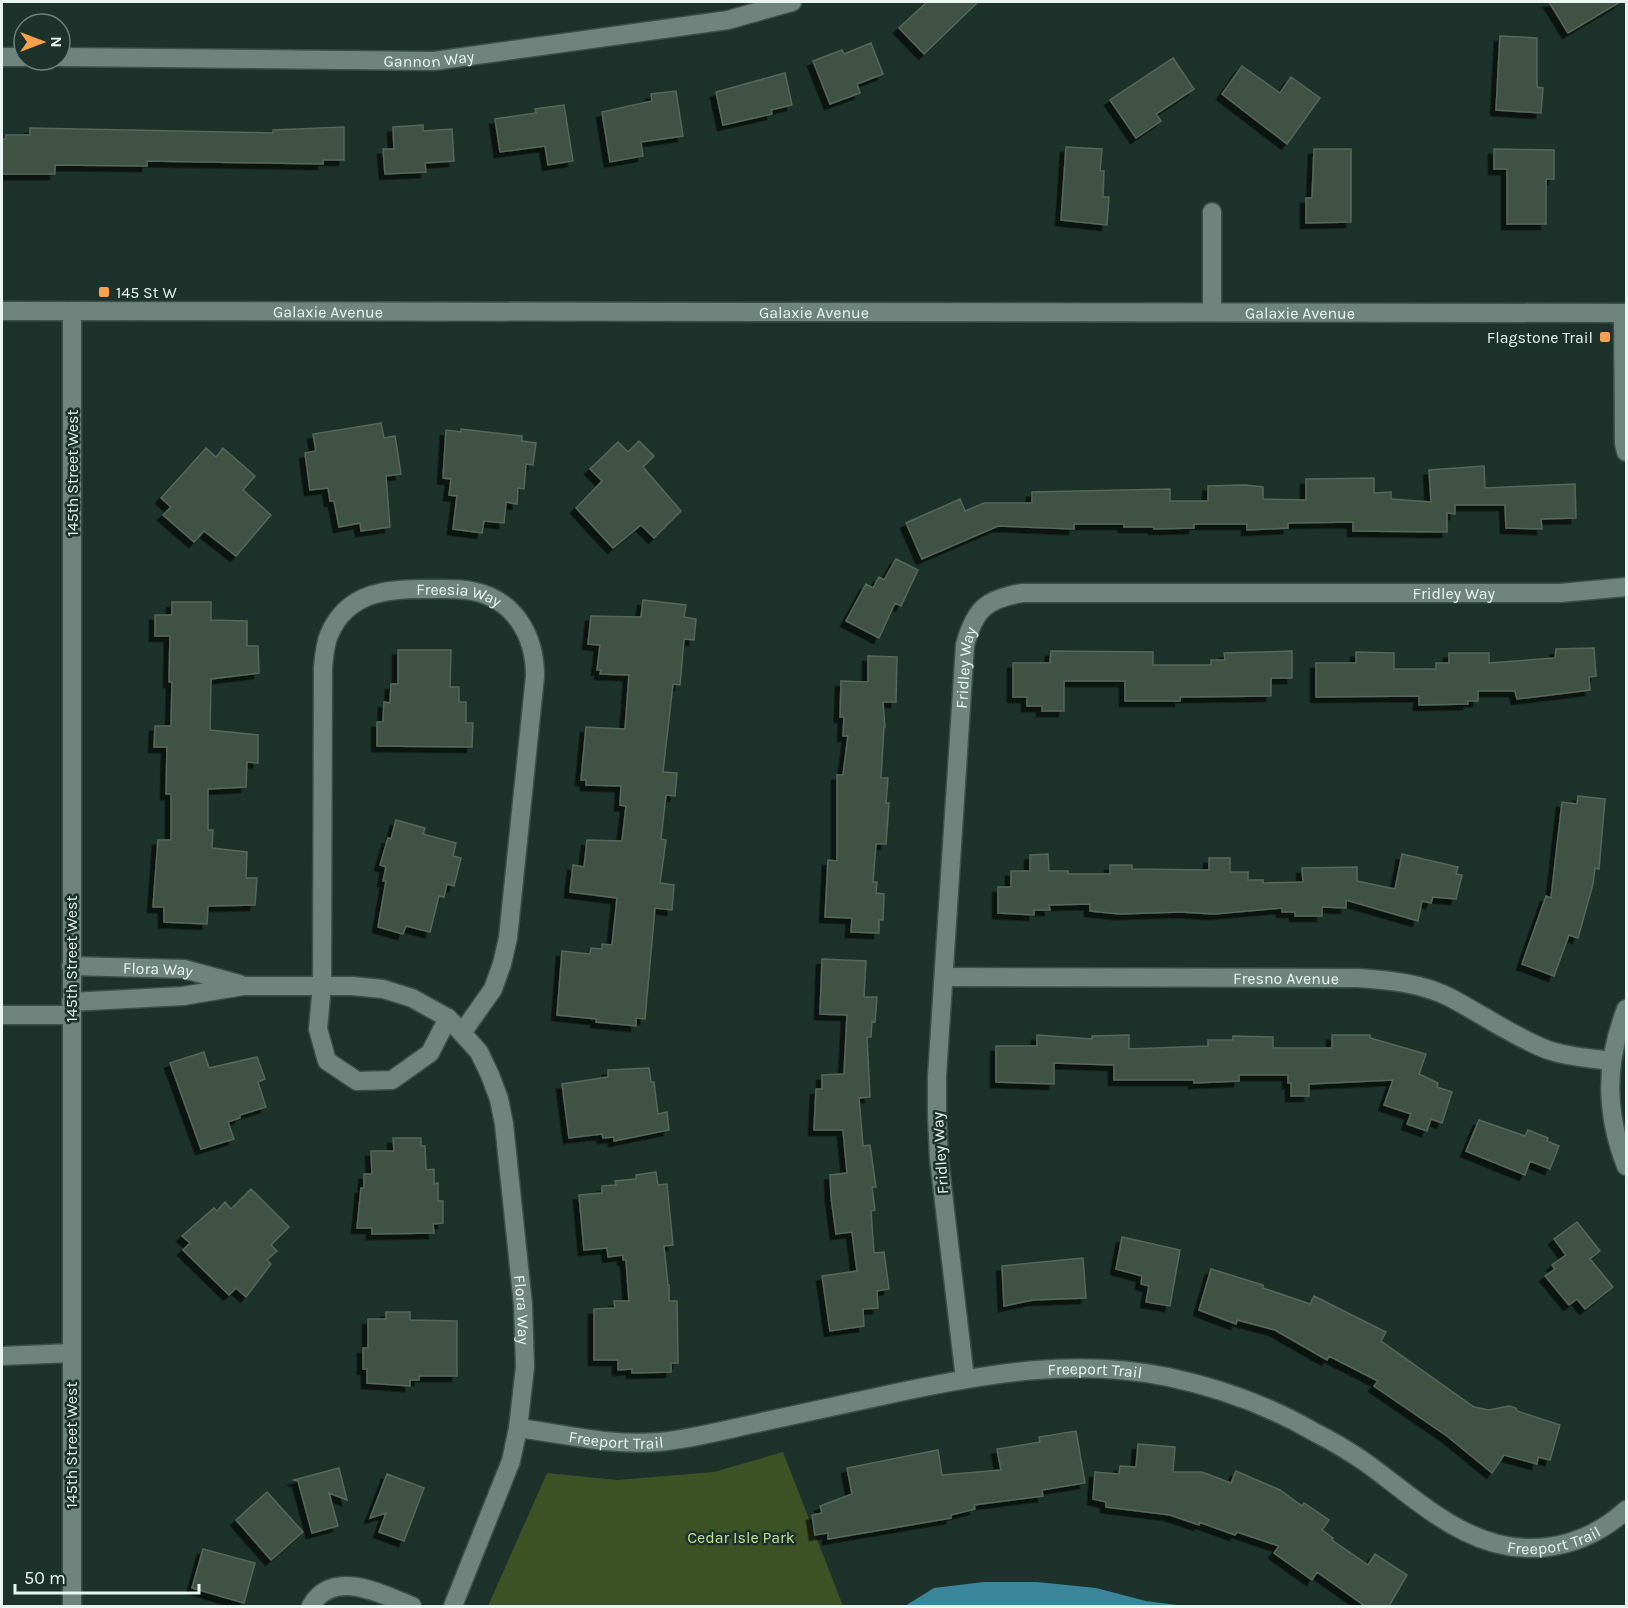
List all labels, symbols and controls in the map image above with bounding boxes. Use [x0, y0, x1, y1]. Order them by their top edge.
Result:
north arrow [12, 12, 72, 72]
text: N [47, 36, 66, 48]
street label: Gannon Way [384, 46, 476, 71]
place label: 145 St W [116, 283, 178, 302]
marker: 145 St W [97, 285, 111, 299]
street label: Galaxie Avenue [273, 302, 383, 321]
street label: Galaxie Avenue [759, 302, 869, 322]
street label: Galaxie Avenue [1245, 303, 1355, 322]
place label: Flagstone Trail [1487, 328, 1593, 347]
marker: Flagstone Trail [1598, 330, 1612, 344]
street label: 145th Street West [63, 410, 82, 536]
street label: Freesia Way [416, 579, 506, 611]
street label: Fridley Way [1413, 584, 1496, 603]
street label: Fridley Way [951, 623, 980, 709]
street label: 145th Street West [62, 896, 81, 1022]
street label: Flora Way [123, 958, 196, 981]
street label: Fresno Avenue [1233, 968, 1339, 987]
street label: Fridley Way [928, 1111, 952, 1195]
street label: Flora Way [510, 1274, 534, 1346]
street label: Freeport Trail [1047, 1359, 1143, 1382]
street label: 145th Street West [62, 1382, 81, 1508]
street label: Freeport Trail [567, 1427, 664, 1452]
street label: Freeport Trail [1506, 1521, 1604, 1558]
park label: Cedar Isle Park [687, 1528, 795, 1547]
scale bar [15, 1557, 200, 1595]
text: 50 m [24, 1567, 66, 1589]

